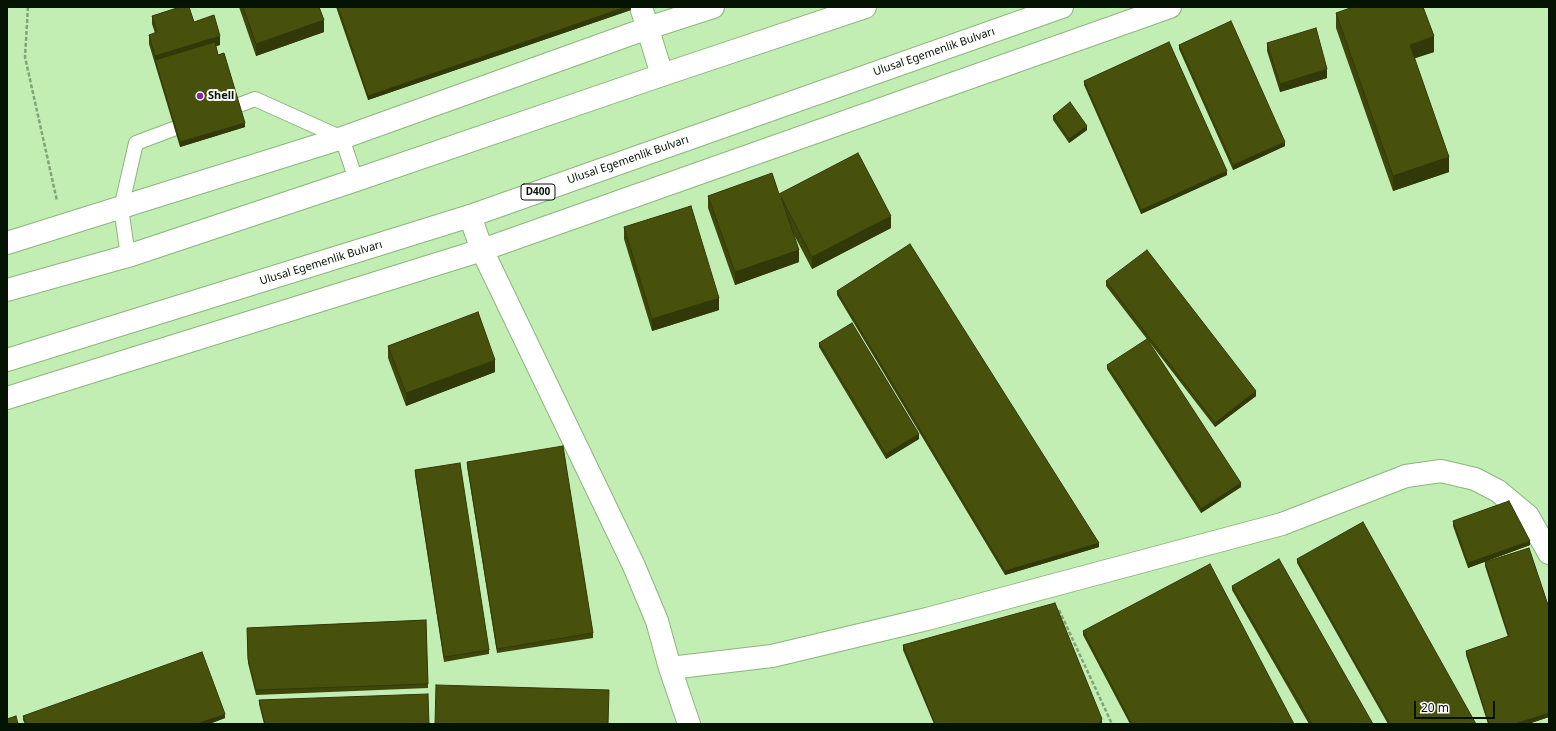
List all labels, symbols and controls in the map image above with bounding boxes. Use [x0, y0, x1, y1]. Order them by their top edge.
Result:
street label: Ulusal Egemenlik Bulvarı [872, 25, 996, 79]
place label: Shell [208, 89, 234, 103]
marker: Shell [195, 91, 205, 101]
street label: Ulusal Egemenlik Bulvarı [566, 133, 690, 187]
road number: D400 [521, 184, 555, 200]
street label: Ulusal Egemenlik Bulvarı [258, 238, 384, 288]
scale bar [1416, 693, 1497, 719]
text: 20 m [1421, 699, 1449, 716]

